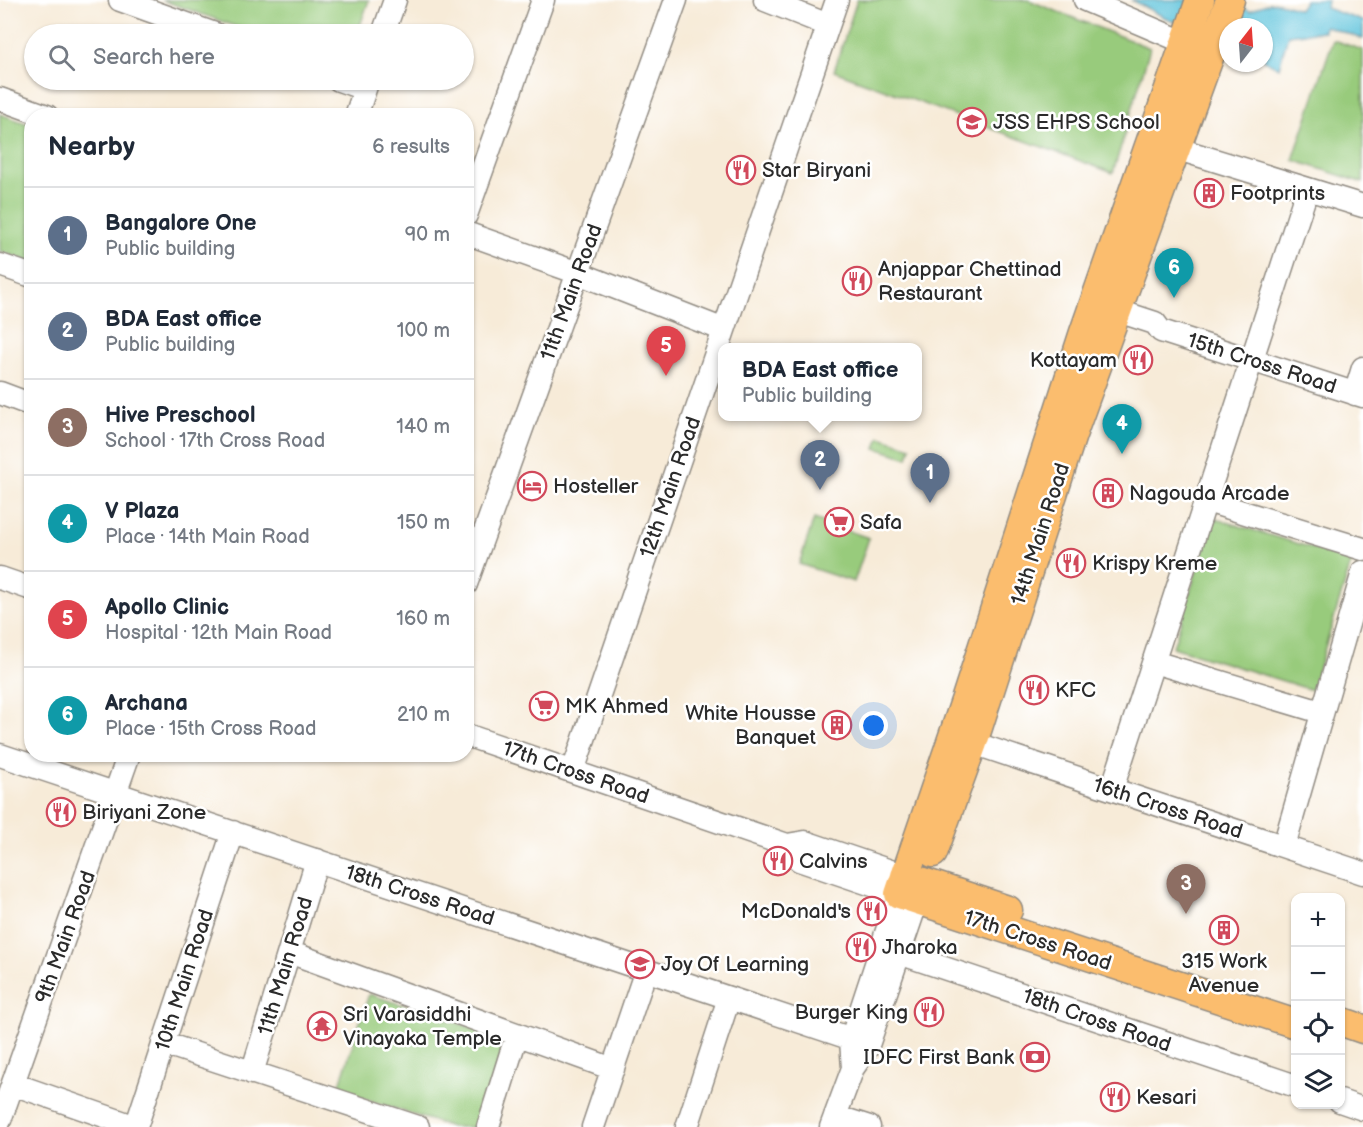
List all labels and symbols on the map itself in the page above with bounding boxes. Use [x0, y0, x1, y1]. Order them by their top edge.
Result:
north arrow [1219, 18, 1273, 72]
school or university icon: JSS EHPS School [956, 106, 988, 138]
place label: JSS EHPS School [993, 110, 1160, 135]
restaurant icon: Star Biryani [725, 154, 757, 186]
place label: Star Biryani [762, 158, 871, 183]
building icon: Footprints [1193, 177, 1225, 209]
place label: Footprints [1230, 181, 1325, 206]
street label: 11th Main Road [535, 221, 608, 364]
pin: 6 [1154, 248, 1194, 298]
place label: Anjappar Chettinad Restaurant [878, 257, 1062, 306]
restaurant icon: Anjappar Chettinad Restaurant [841, 265, 873, 297]
pin: 5 [646, 326, 686, 376]
street label: 15th Cross Road [1184, 328, 1339, 399]
restaurant icon: Kottayam [1122, 344, 1154, 376]
place label: Kottayam [1030, 348, 1117, 373]
pin: 4 [1102, 404, 1142, 454]
street label: 12th Main Road [635, 413, 706, 561]
pin: 2 [800, 440, 840, 490]
pin: 1 [910, 454, 950, 503]
street label: 14th Main Road [1006, 460, 1075, 608]
hotel icon: Hosteller [516, 470, 548, 502]
place label: Hosteller [553, 474, 639, 499]
building icon: Nagouda Arcade [1092, 477, 1124, 509]
place label: Nagouda Arcade [1129, 481, 1289, 506]
supermarket icon: Safa [823, 506, 855, 538]
place label: Safa [860, 510, 902, 535]
restaurant icon: Krispy Kreme [1055, 547, 1087, 579]
place label: Krispy Kreme [1092, 551, 1217, 576]
restaurant icon: KFC [1018, 674, 1050, 706]
place label: KFC [1055, 678, 1096, 703]
supermarket icon: MK Ahmed [528, 690, 560, 722]
place label: MK Ahmed [565, 694, 669, 719]
place label: White Housse Banquet [685, 701, 817, 750]
building icon: White Housse Banquet [821, 709, 853, 741]
your location [859, 711, 888, 740]
street label: 17th Cross Road [499, 736, 652, 809]
street label: 16th Cross Road [1090, 772, 1246, 844]
restaurant icon: Biriyani Zone [45, 796, 77, 828]
place label: Biriyani Zone [82, 800, 206, 825]
restaurant icon: Calvins [762, 845, 794, 877]
place label: Calvins [799, 849, 868, 874]
street label: 18th Cross Road [342, 860, 498, 931]
pin: 3 [1166, 864, 1206, 914]
street label: 9th Main Road [30, 868, 101, 1007]
street label: 11th Main Road [253, 894, 318, 1038]
restaurant icon: McDonald's [856, 895, 888, 927]
place label: McDonald's [741, 899, 851, 924]
street label: 17th Cross Road [961, 905, 1115, 976]
street label: 10th Main Road [150, 906, 219, 1054]
building icon: 315 Work Avenue [1208, 914, 1240, 946]
restaurant icon: Jharoka [845, 931, 877, 963]
place label: Jharoka [882, 935, 958, 960]
school or university icon: Joy Of Learning [624, 948, 656, 980]
place label: 315 Work Avenue [1181, 949, 1268, 998]
place label: Joy Of Learning [661, 952, 809, 977]
street label: 18th Cross Road [1019, 983, 1174, 1058]
restaurant icon: Burger King [913, 996, 945, 1028]
place label: Burger King [794, 1000, 908, 1025]
place label: Sri Varasiddhi Vinayaka Temple [343, 1002, 502, 1051]
temple icon: Sri Varasiddhi Vinayaka Temple [306, 1010, 338, 1042]
bank icon: IDFC First Bank [1019, 1041, 1051, 1073]
place label: IDFC First Bank [863, 1045, 1015, 1070]
restaurant icon: Kesari [1099, 1081, 1131, 1113]
place label: Kesari [1136, 1085, 1197, 1110]

